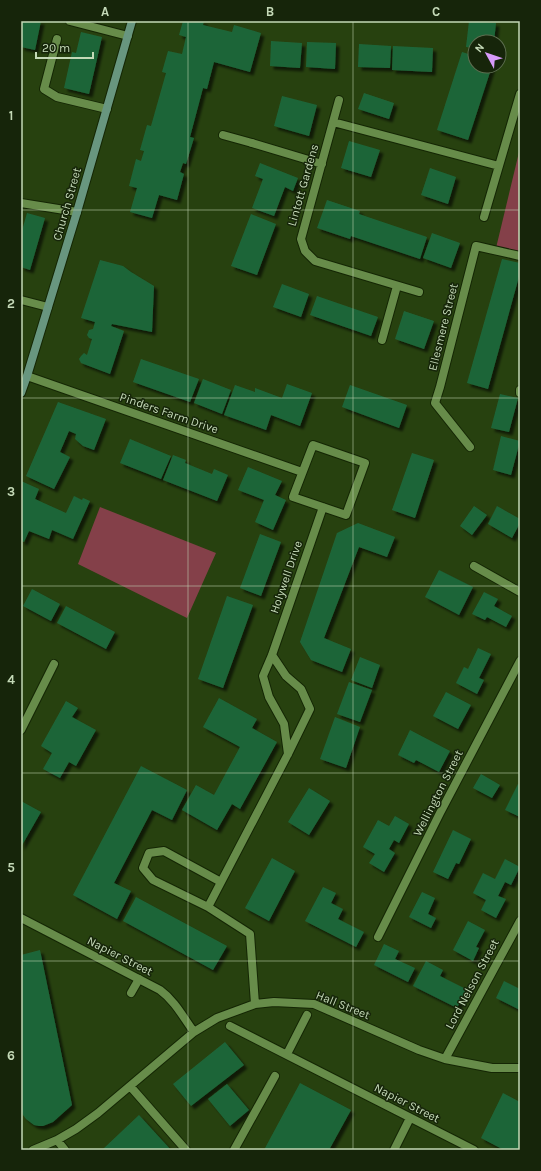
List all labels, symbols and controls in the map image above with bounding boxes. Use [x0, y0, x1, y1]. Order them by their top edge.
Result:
text: A [101, 4, 109, 19]
text: B [266, 4, 274, 19]
text: C [432, 4, 440, 19]
scale bar [36, 34, 93, 60]
north arrow [467, 34, 507, 74]
text: 20 m [42, 41, 70, 55]
text: N [472, 41, 487, 55]
text: 1 [9, 108, 13, 123]
street label: Lintott Gardens [285, 142, 321, 228]
street label: Church Street [50, 165, 84, 242]
street label: Ellesmere Street [425, 281, 461, 372]
text: 2 [7, 296, 15, 311]
street label: Pinders Farm Drive [118, 390, 220, 436]
text: 3 [7, 484, 15, 499]
street label: Holywell Drive [267, 539, 305, 615]
text: 4 [7, 672, 15, 687]
street label: Wellington Street [410, 747, 466, 838]
text: 5 [7, 860, 15, 875]
street label: Napier Street [85, 933, 156, 979]
street label: Lord Nelson Street [442, 936, 502, 1031]
street label: Hall Street [314, 988, 373, 1022]
text: 6 [7, 1048, 15, 1063]
street label: Napier Street [372, 1080, 443, 1126]

